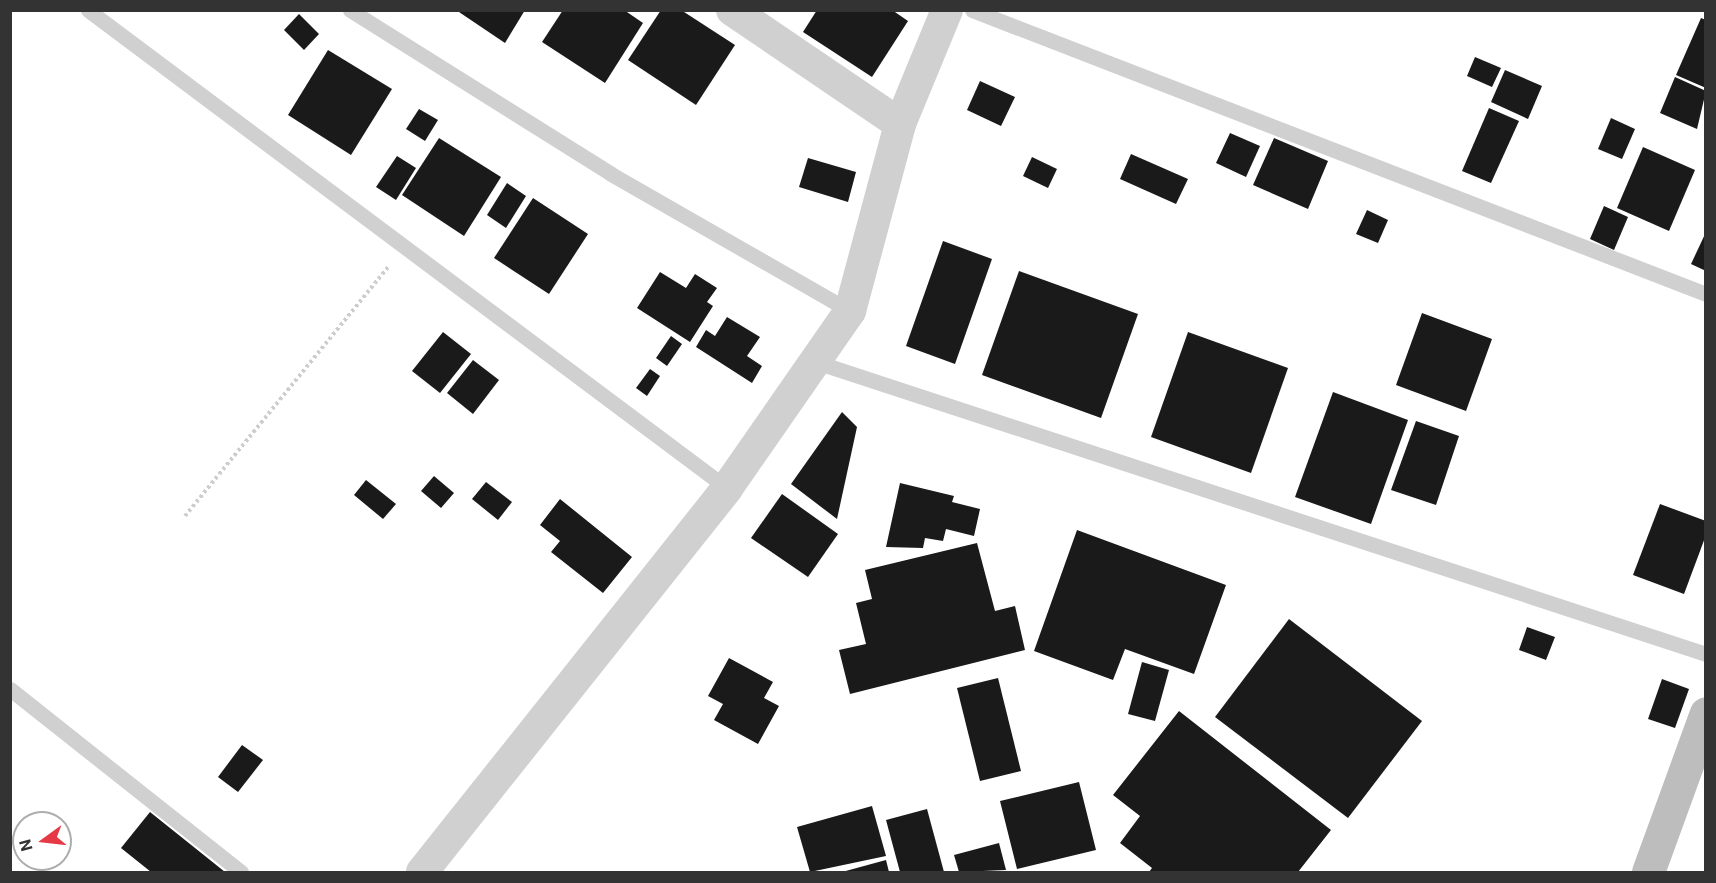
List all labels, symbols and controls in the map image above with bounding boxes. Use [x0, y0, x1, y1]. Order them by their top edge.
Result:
north arrow [12, 811, 72, 871]
text: N [15, 837, 37, 853]

